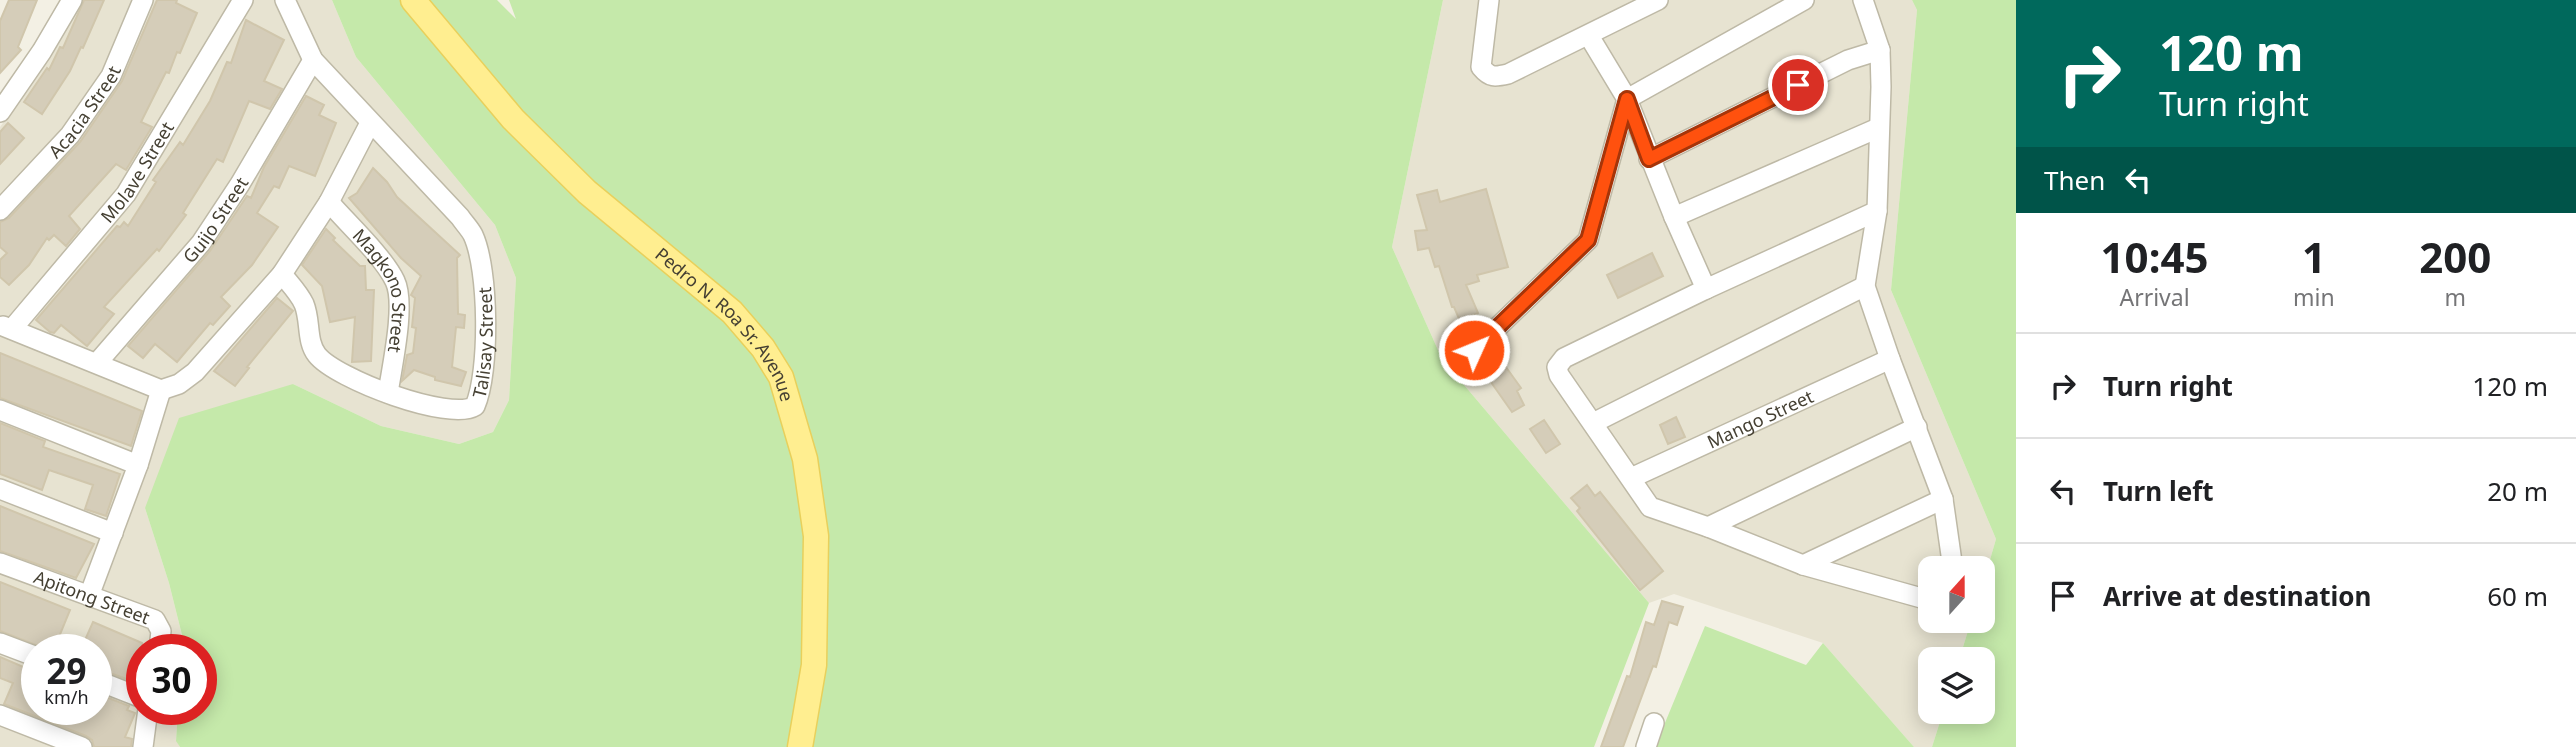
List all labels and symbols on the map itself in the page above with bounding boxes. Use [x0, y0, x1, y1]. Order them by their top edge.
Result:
pin [1768, 55, 1828, 115]
street label: Acacia Street [43, 62, 126, 163]
street label: Molave Street [95, 117, 179, 228]
street label: Guijo Street [177, 172, 254, 268]
street label: Magkono Street [348, 223, 411, 355]
street label: Pedro N. Roa Sr. Avenue [651, 242, 799, 404]
street label: Talisay Street [466, 286, 498, 400]
position arrow [1437, 313, 1511, 387]
street label: Mango Street [1703, 384, 1818, 454]
north arrow [1918, 556, 1995, 634]
street label: Apitong Street [31, 565, 154, 629]
speed limit sign: 30 [126, 634, 217, 725]

